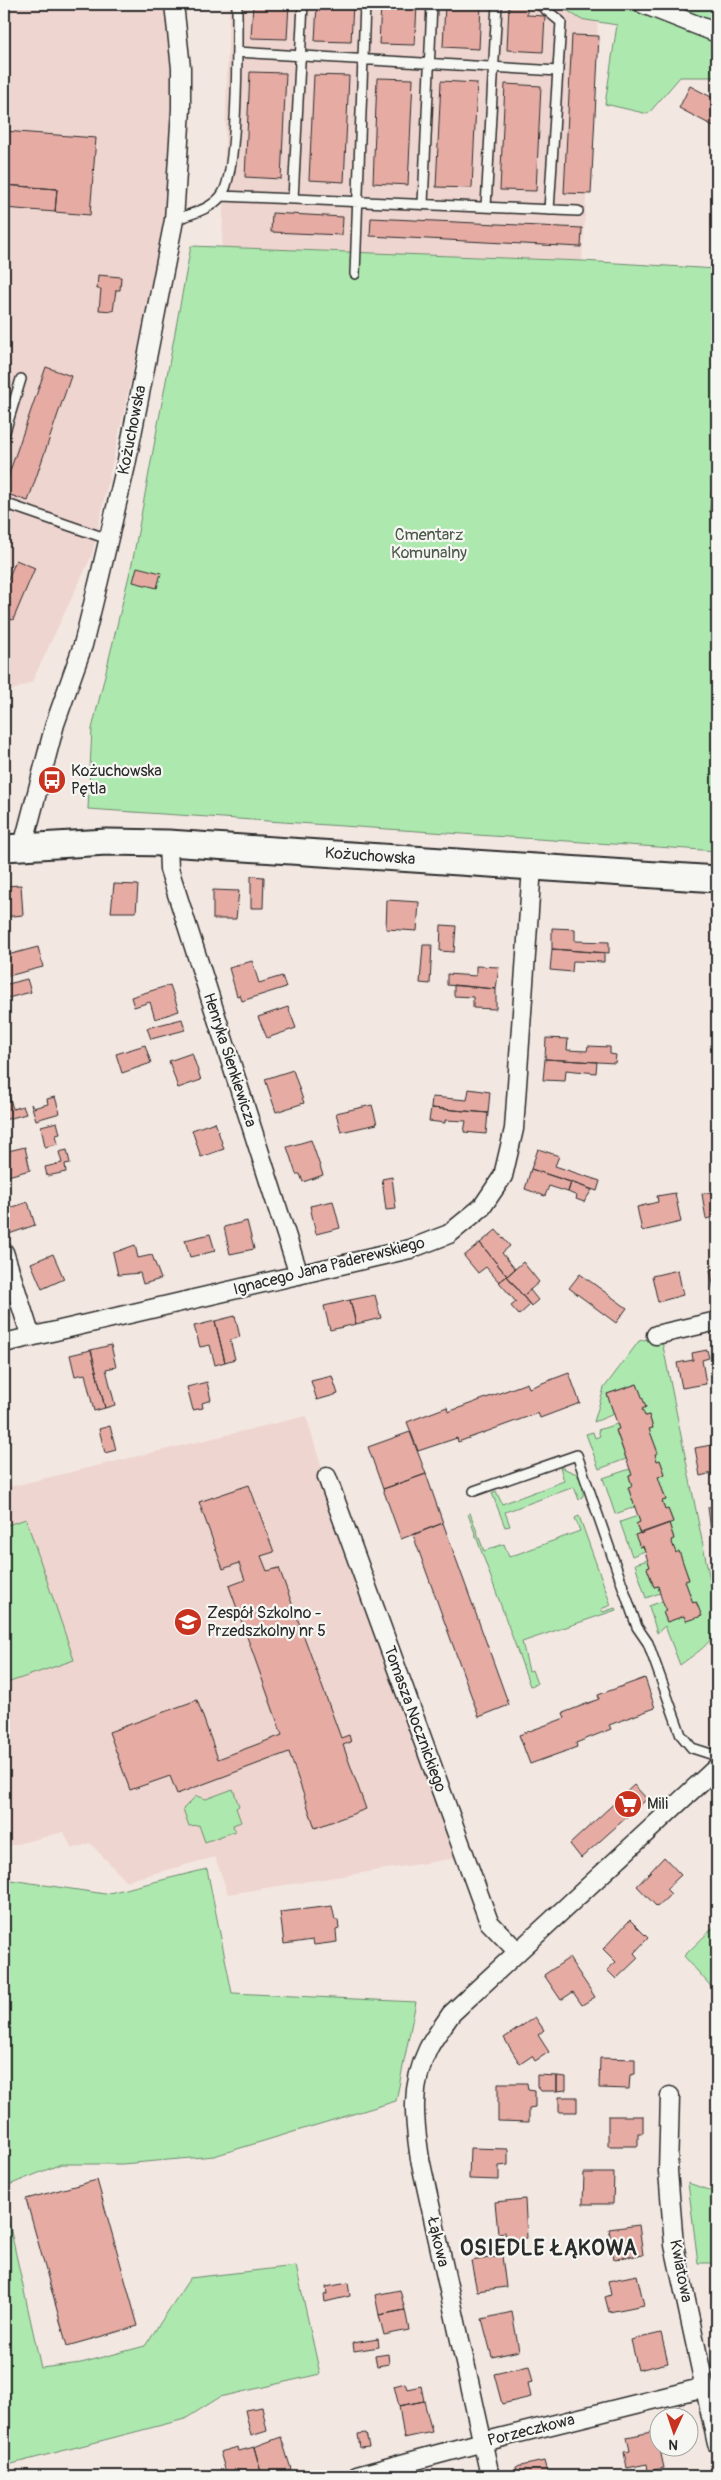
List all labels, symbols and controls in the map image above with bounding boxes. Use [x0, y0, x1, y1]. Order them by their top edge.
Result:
street label: Kożuchowska [114, 384, 150, 476]
park label: Cmentarz Komunalny [391, 525, 467, 563]
place label: Kożuchowska Pętla [71, 761, 162, 799]
bus stop icon: Kożuchowska Pętla [37, 765, 67, 795]
street label: Kożuchowska [324, 843, 416, 869]
street label: Henryka Sienkiewicza [199, 990, 261, 1130]
street label: Ignacego Jana Paderewskiego [231, 1232, 427, 1299]
place label: Zespół Szkolno - Przedszkolny nr 5 [207, 1603, 326, 1641]
school or university icon: Zespół Szkolno - Przedszkolny nr 5 [173, 1607, 203, 1637]
street label: Tomasza Nocznickiego [379, 1643, 451, 1795]
supermarket icon: Mili [613, 1789, 643, 1819]
place label: Mili [647, 1794, 668, 1814]
street label: Łąkowa [422, 2214, 453, 2269]
district label: OSIEDLE ŁĄKOWA [460, 2235, 638, 2262]
street label: Kwiatowa [665, 2238, 697, 2304]
north arrow [648, 2408, 698, 2458]
street label: Porzeczkowa [485, 2410, 577, 2450]
text: N [668, 2436, 679, 2453]

